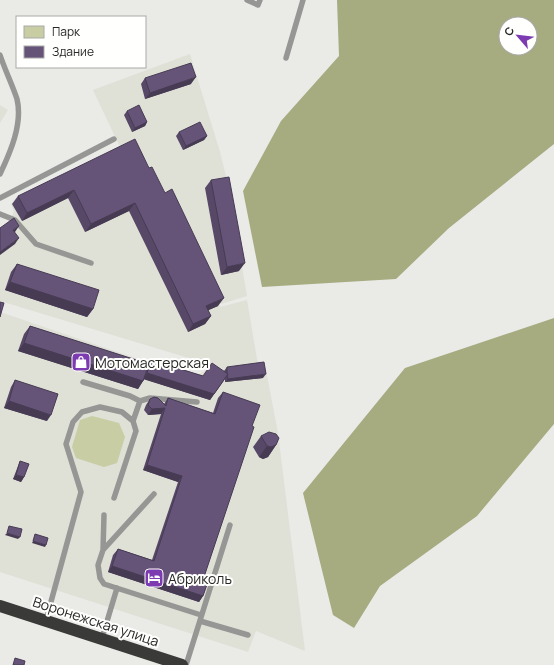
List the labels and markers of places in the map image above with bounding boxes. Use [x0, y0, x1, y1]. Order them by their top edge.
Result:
shop icon: Мотомастерская [70, 351, 92, 373]
place label: Мотомастерская [95, 353, 209, 372]
hotel icon: Абриколь [143, 567, 165, 589]
place label: Абриколь [168, 569, 232, 588]

